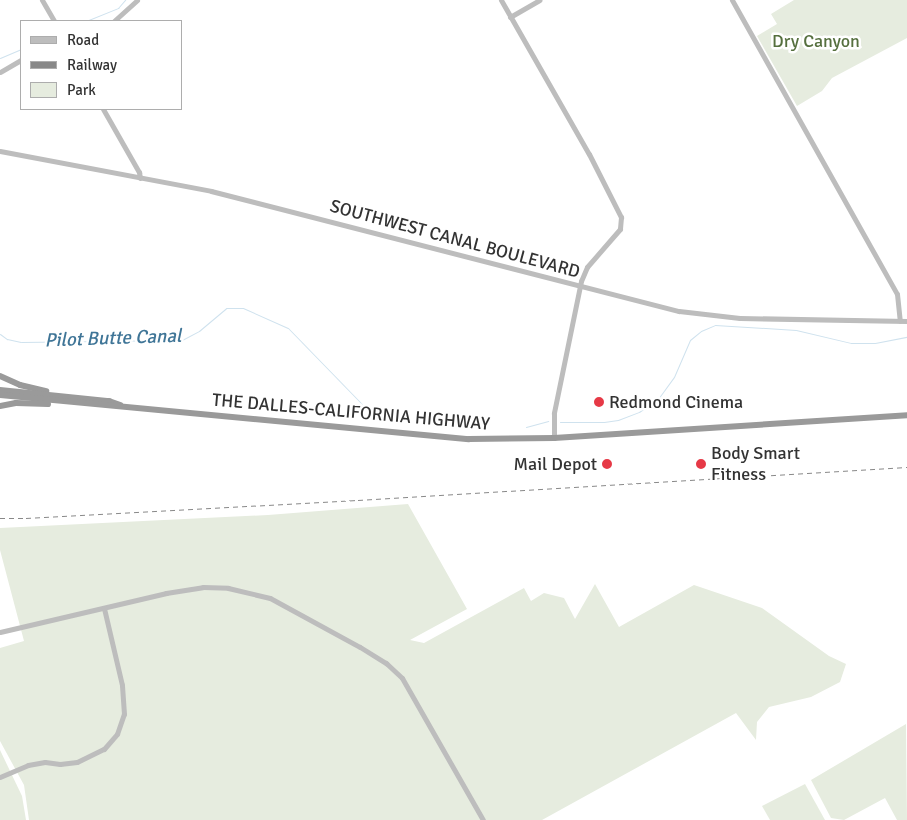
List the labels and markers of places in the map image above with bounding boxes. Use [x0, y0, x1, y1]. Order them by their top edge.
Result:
place label: Redmond Cinema [609, 391, 743, 413]
marker: Redmond Cinema [593, 396, 605, 408]
place label: Body Smart Fitness [711, 443, 800, 486]
place label: Mail Depot [513, 453, 597, 475]
marker: Mail Depot [601, 458, 613, 470]
marker: Body Smart Fitness [695, 458, 707, 470]

